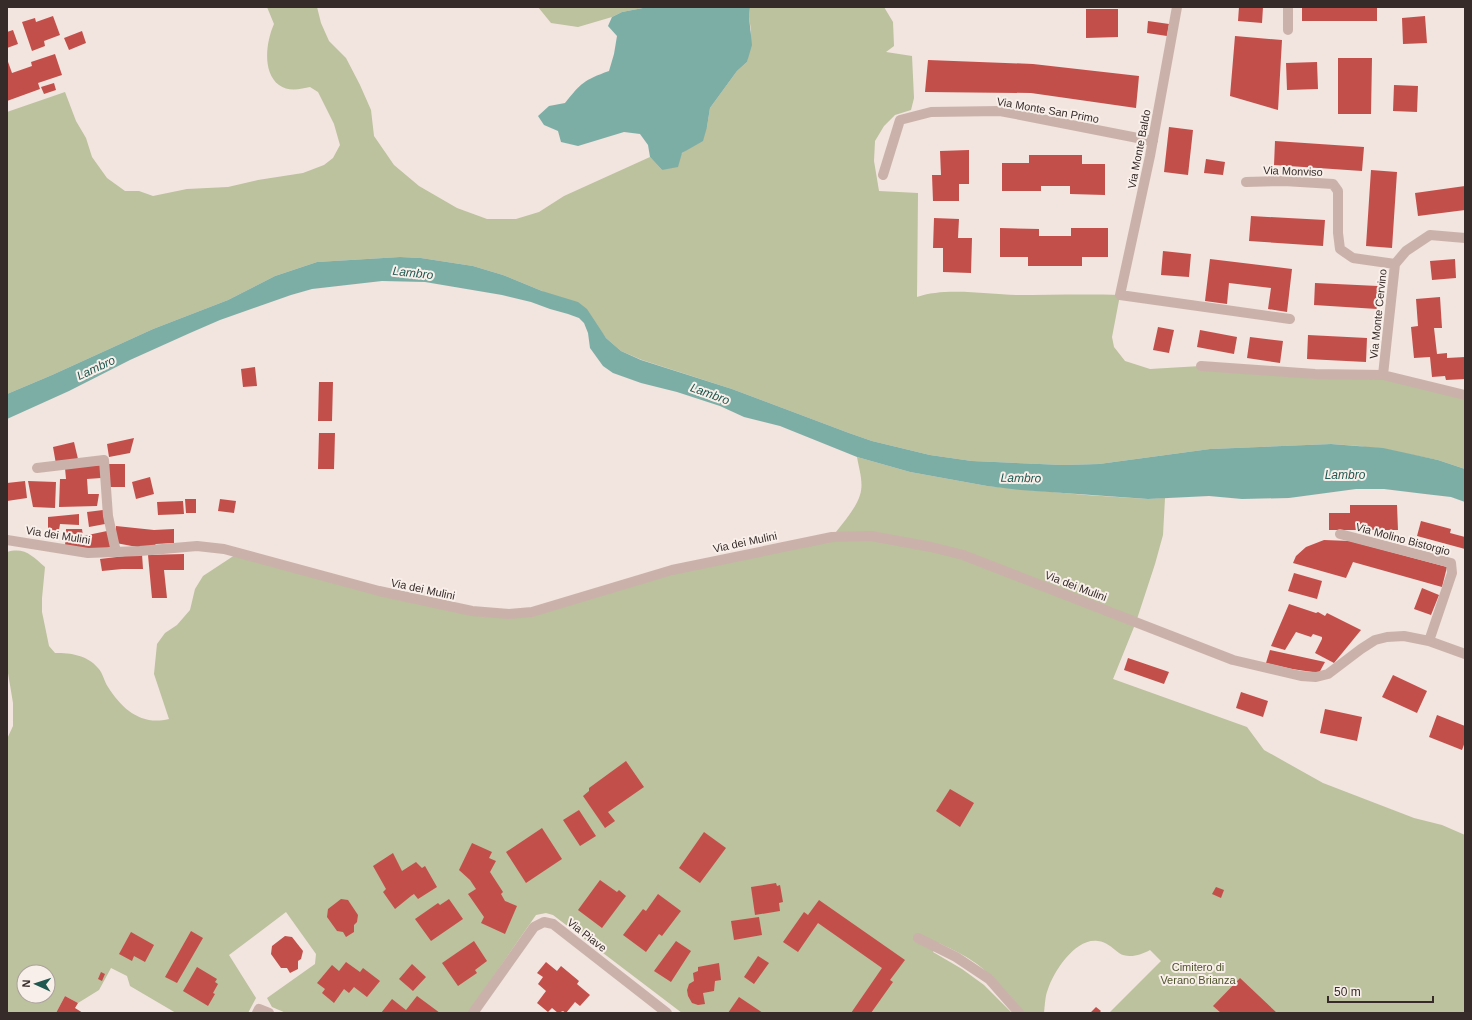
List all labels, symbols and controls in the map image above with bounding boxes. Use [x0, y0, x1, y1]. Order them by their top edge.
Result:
street label: Via Monte San Primo [996, 95, 1100, 125]
street label: Via Monte Baldo [1125, 108, 1153, 190]
street label: Via Monviso [1263, 164, 1323, 178]
water label: Lambro [392, 264, 434, 282]
street label: Via Monte Cervino [1367, 268, 1389, 360]
water label: Lambro [75, 353, 118, 383]
water label: Lambro [688, 380, 732, 408]
water label: Lambro [1325, 468, 1366, 482]
water label: Lambro [1001, 471, 1042, 485]
street label: Via Molino Bistorgio [1355, 521, 1451, 557]
street label: Via dei Mulini [25, 524, 91, 546]
street label: Via dei Mulini [712, 529, 778, 555]
street label: Via dei Mulini [1043, 569, 1109, 603]
street label: Via dei Mulini [390, 576, 456, 602]
street label: Via Piave [565, 916, 609, 954]
park label: Cimitero di Verano Brianza [1160, 961, 1236, 986]
north arrow [16, 964, 56, 1004]
scale bar [1328, 978, 1433, 1004]
text: N [20, 979, 32, 988]
text: 50 m [1334, 985, 1361, 999]

